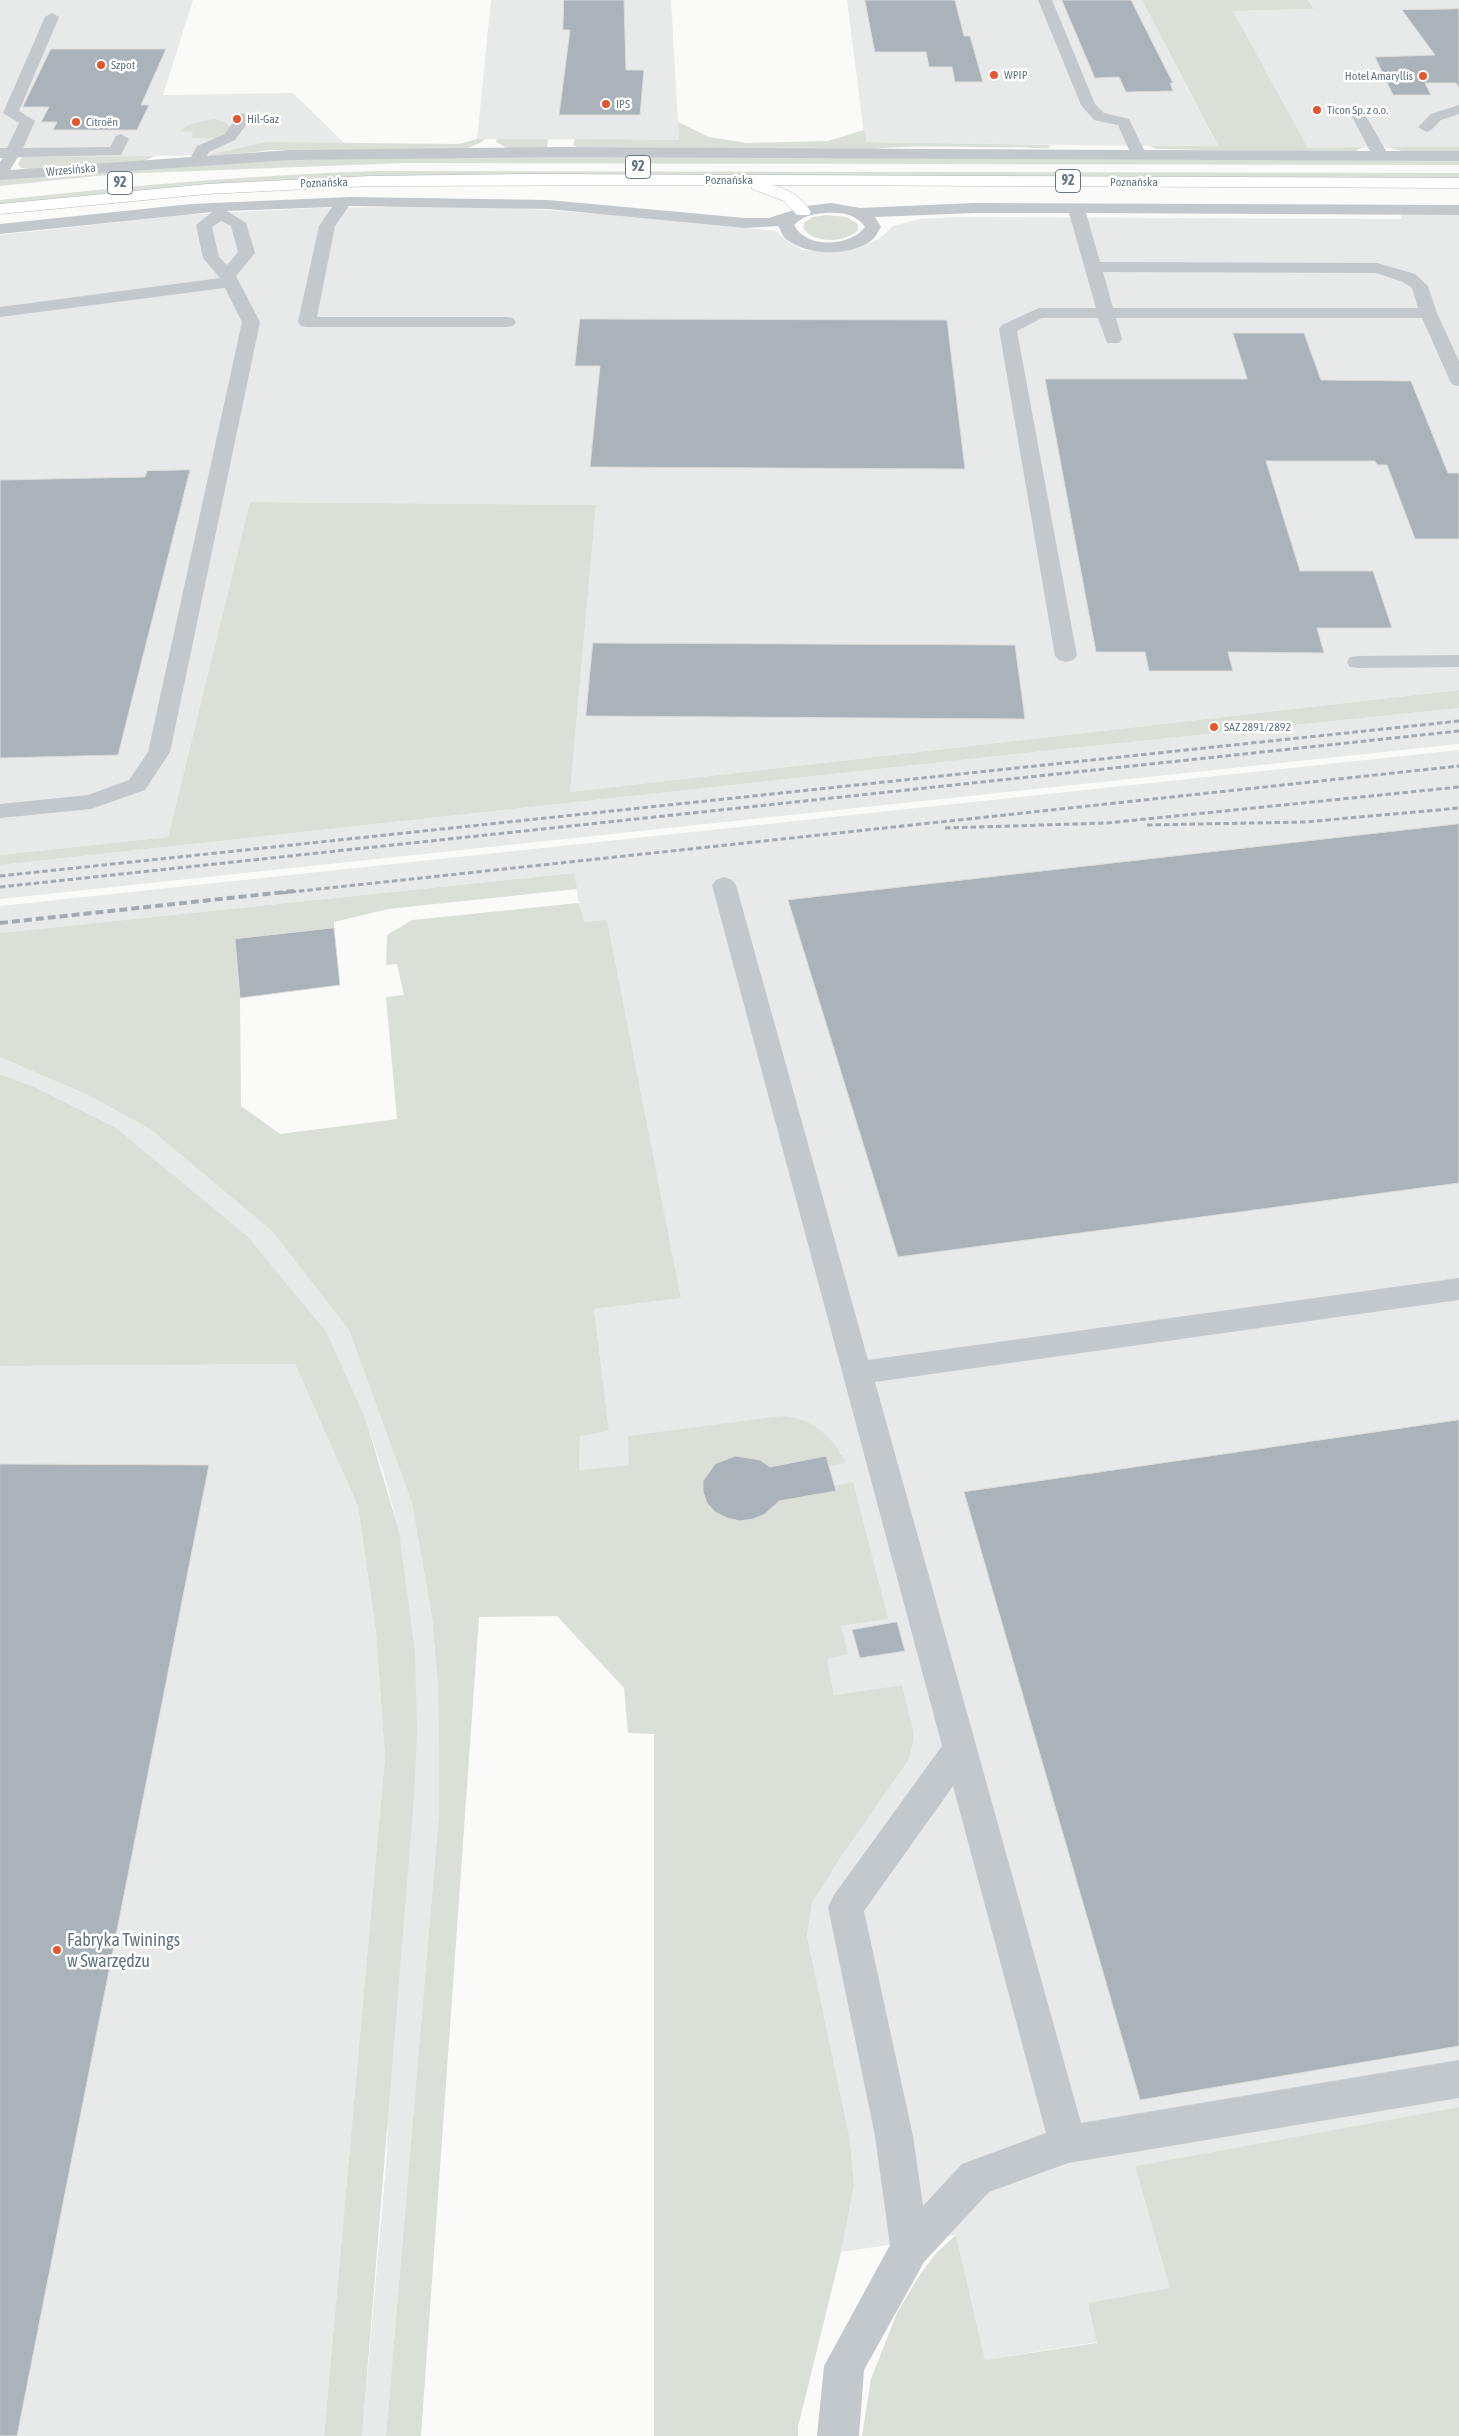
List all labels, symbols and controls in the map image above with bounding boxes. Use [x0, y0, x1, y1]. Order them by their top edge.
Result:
place label: Szpot [111, 58, 135, 72]
marker: Szpot [95, 59, 107, 71]
place label: WPIP [1004, 68, 1028, 82]
marker: WPIP [988, 69, 1000, 81]
place label: Hotel Amaryllis [1345, 69, 1413, 83]
marker: Hotel Amaryllis [1417, 70, 1429, 82]
place label: IPS [616, 97, 630, 111]
marker: IPS [600, 98, 612, 110]
place label: Ticon Sp. z o.o. [1327, 103, 1388, 117]
marker: Ticon Sp. z o.o. [1311, 104, 1323, 116]
place label: Hil-Gaz [247, 112, 279, 126]
marker: Hil-Gaz [231, 113, 243, 125]
place label: Citroën [86, 115, 118, 129]
marker: Citroën [70, 116, 82, 128]
road number: 92 [626, 156, 650, 178]
street label: Wrzesińska [46, 161, 96, 179]
road number: 92 [1056, 170, 1080, 192]
road number: 92 [108, 172, 132, 194]
street label: Poznańska [705, 173, 753, 187]
street label: Poznańska [300, 175, 348, 191]
street label: Poznańska [1110, 175, 1158, 189]
place label: SAZ 2891/2892 [1224, 720, 1291, 734]
marker: SAZ 2891/2892 [1208, 721, 1220, 733]
place label: Fabryka Twinings w Swarzędzu [67, 1929, 180, 1972]
marker: Fabryka Twinings w Swarzędzu [51, 1944, 63, 1956]

